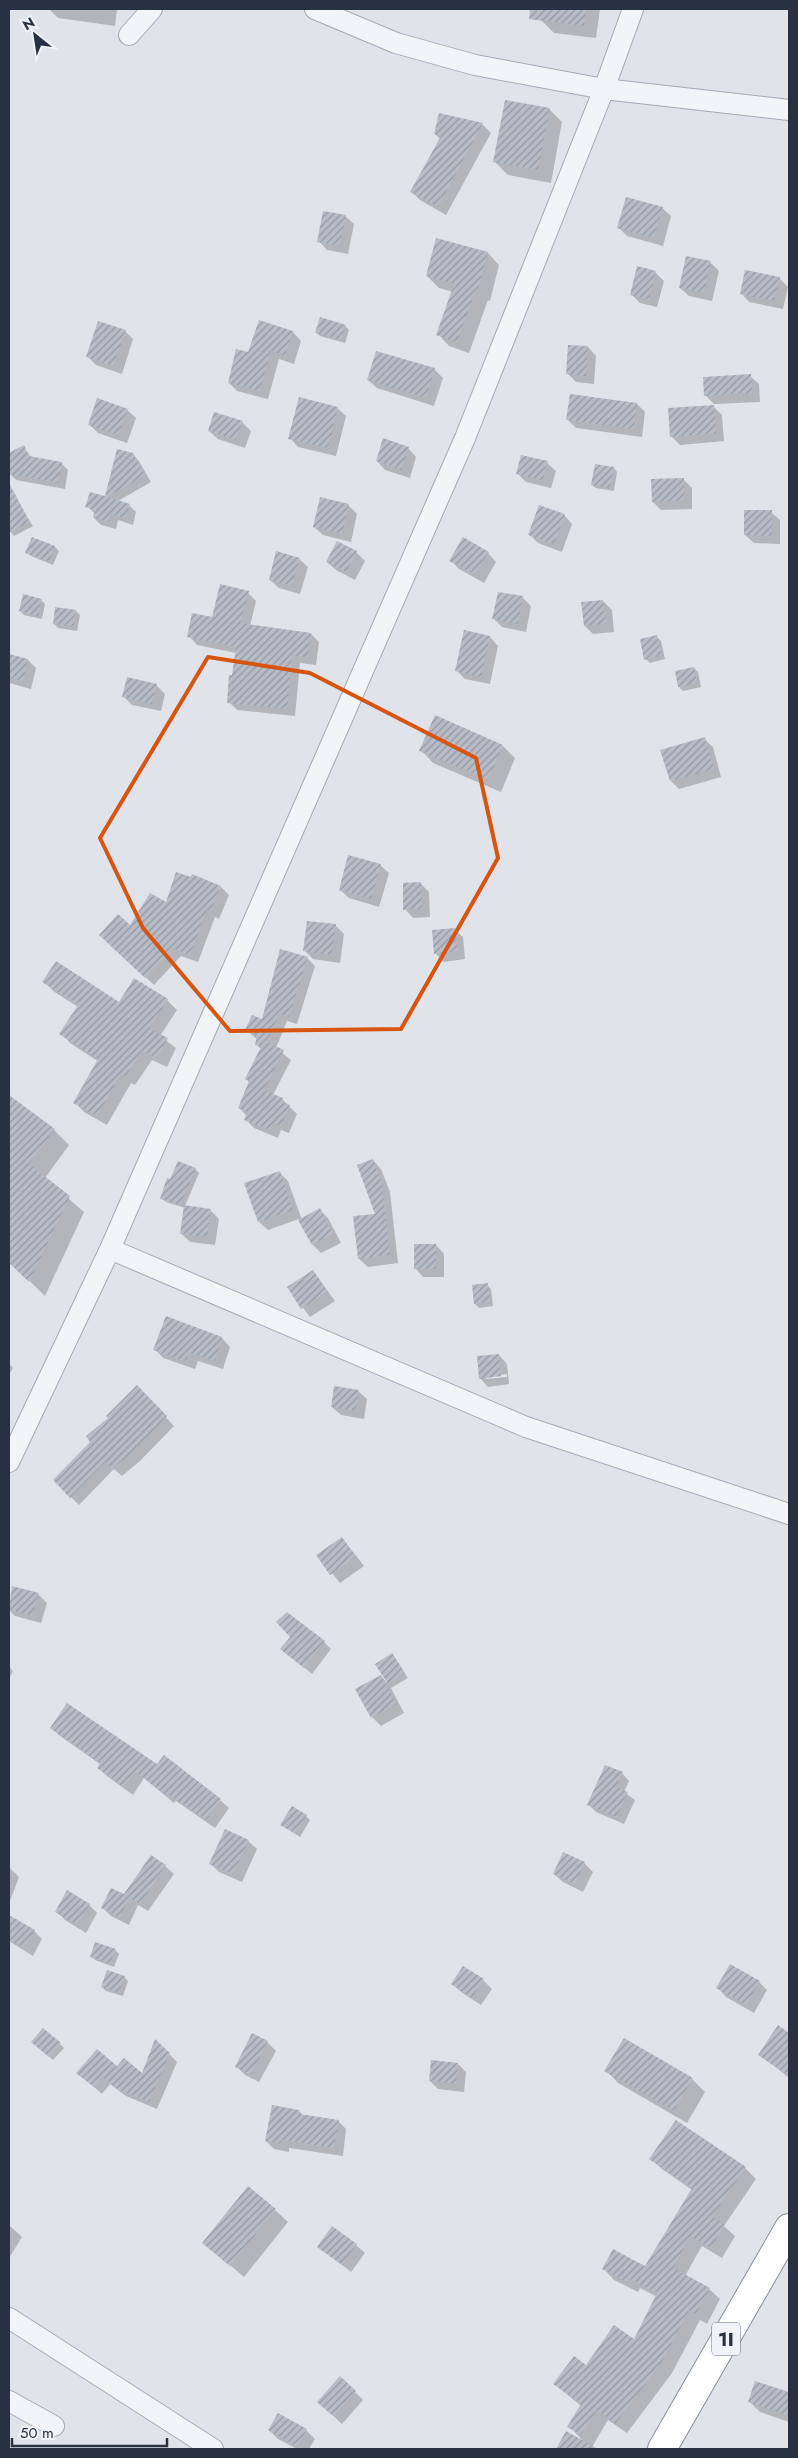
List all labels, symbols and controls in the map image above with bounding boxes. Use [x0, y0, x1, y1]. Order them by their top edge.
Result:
north arrow [10, 10, 60, 60]
text: N [19, 12, 38, 35]
road number: 1I [712, 2322, 740, 2356]
scale bar [12, 2416, 168, 2448]
text: 50 m [20, 2422, 54, 2444]

